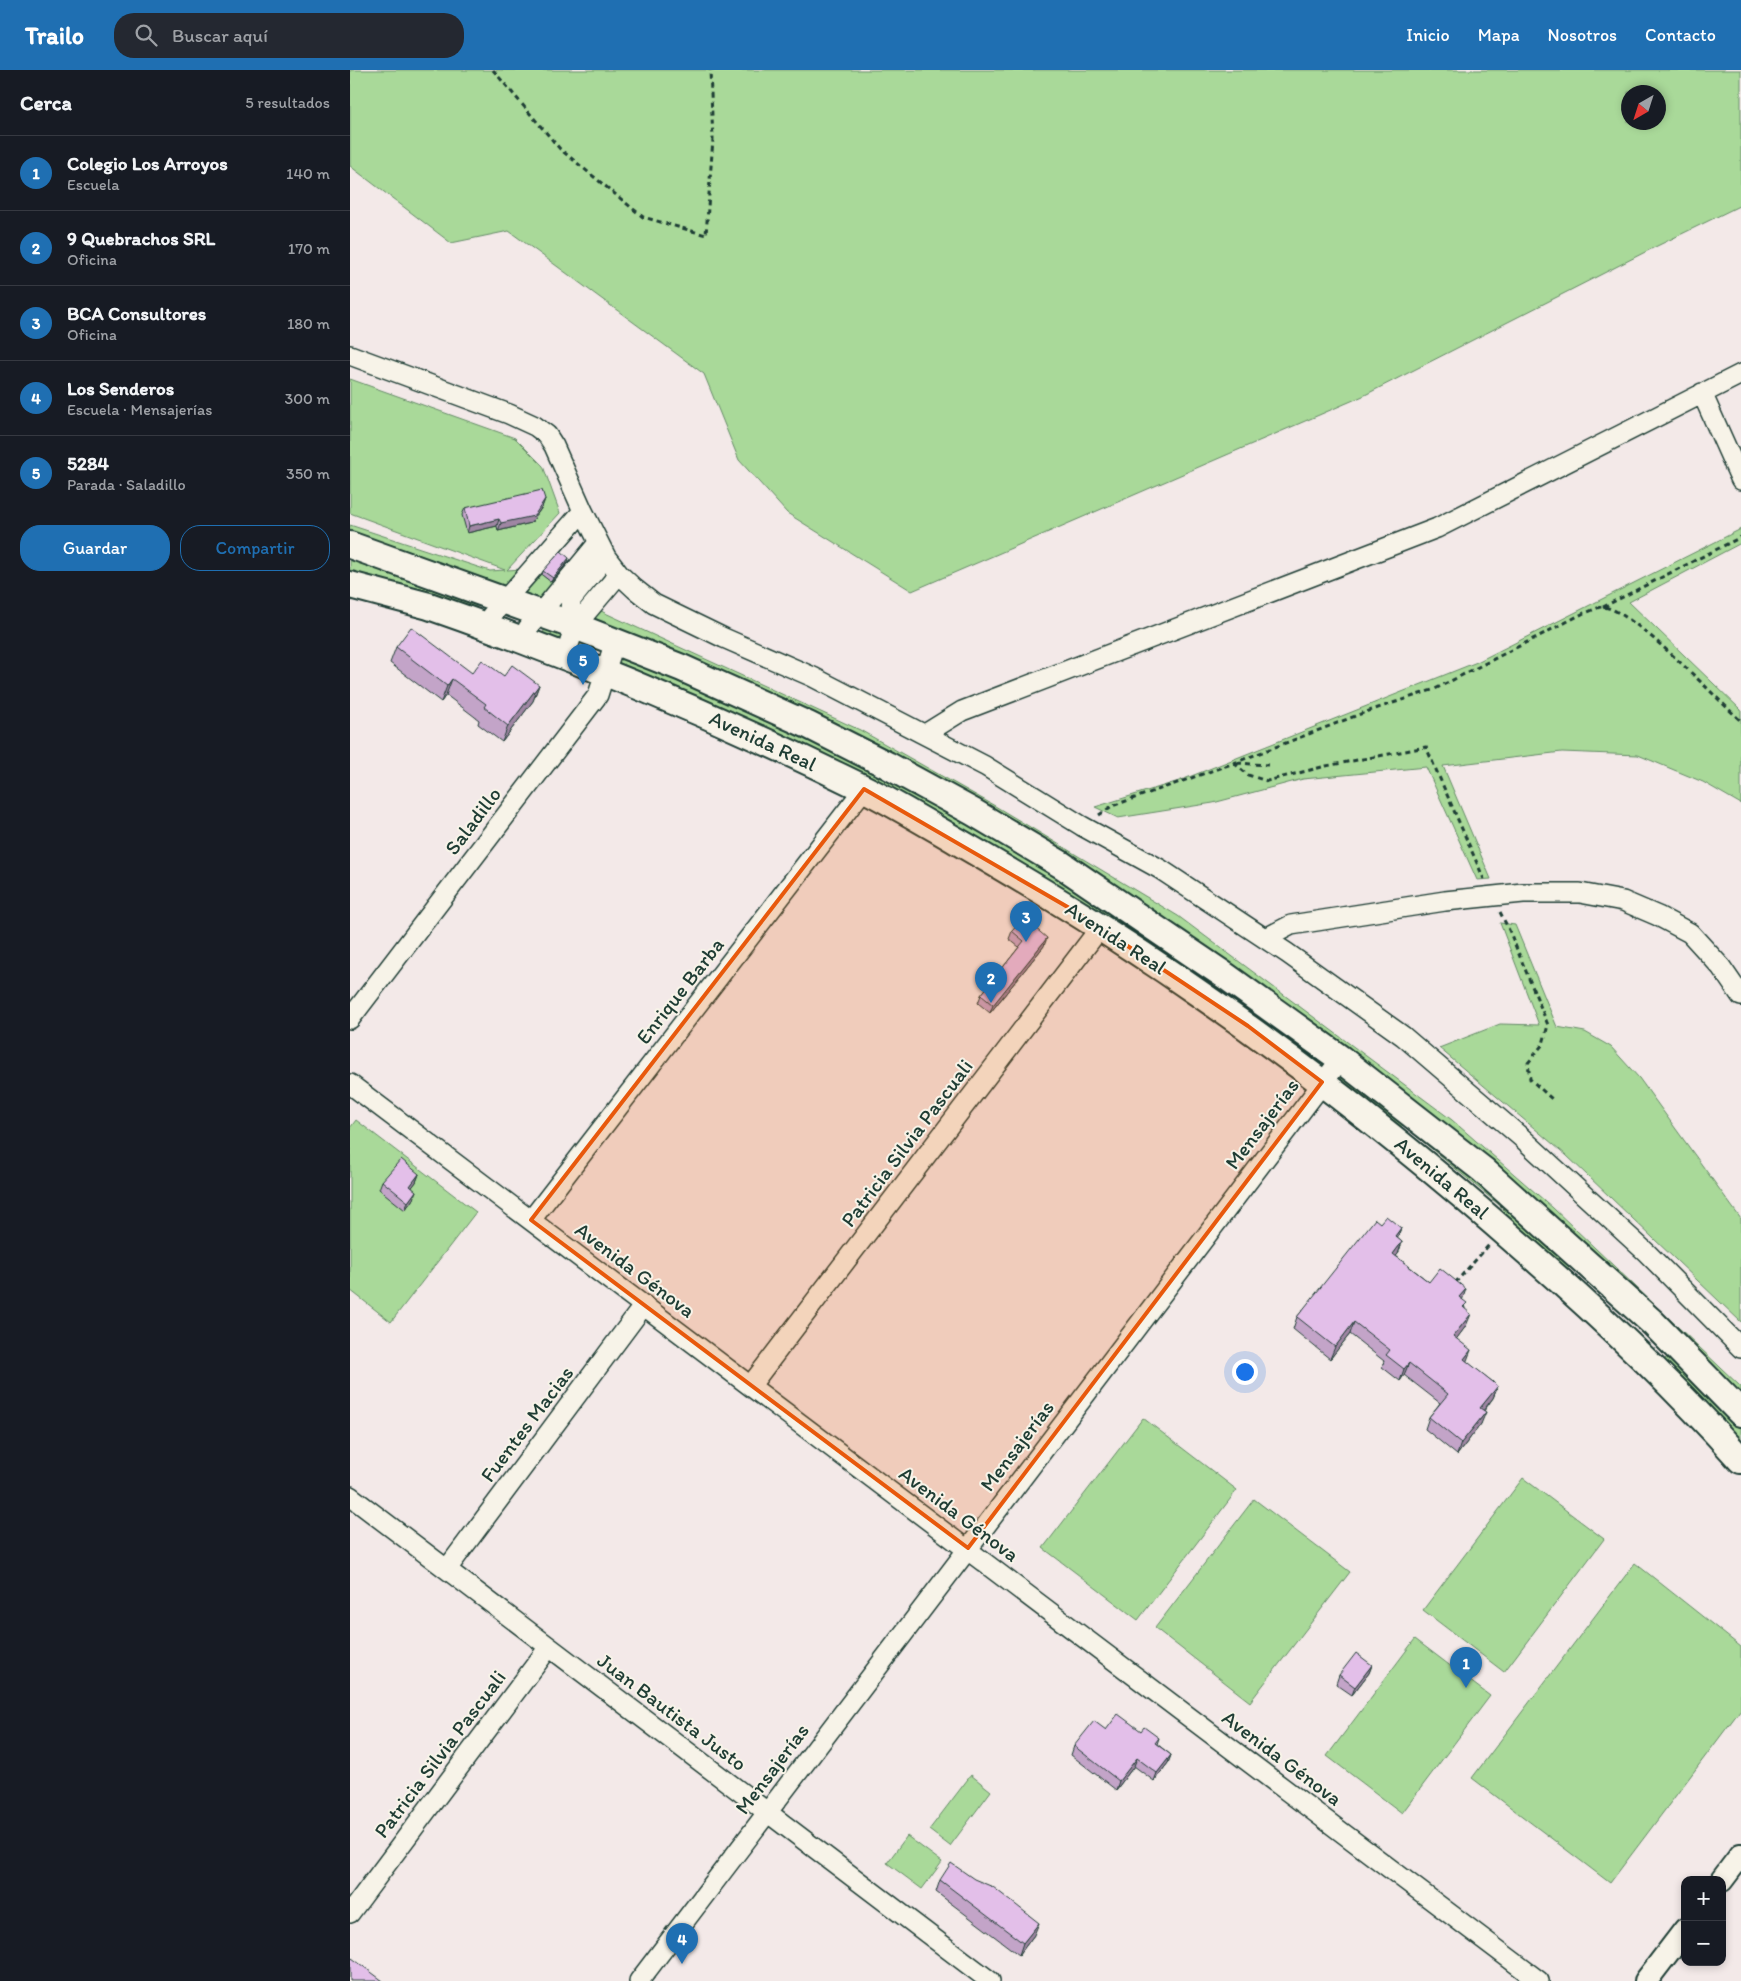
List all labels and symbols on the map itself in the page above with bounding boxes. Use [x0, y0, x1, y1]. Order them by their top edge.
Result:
north arrow [1621, 85, 1666, 130]
pin: 5 [567, 644, 599, 685]
street label: Avenida Real [706, 705, 821, 776]
street label: Saladillo [439, 782, 506, 859]
street label: Avenida Real [1061, 896, 1171, 980]
pin: 3 [1010, 901, 1042, 942]
street label: Enrique Barba [630, 933, 729, 1049]
pin: 2 [975, 962, 1007, 1003]
street label: Patricia Silvia Pascuali [835, 1054, 978, 1232]
street label: Mensajerías [1219, 1073, 1304, 1174]
street label: Avenida Real [1390, 1131, 1495, 1224]
street label: Avenida Génova [570, 1216, 700, 1323]
your location [1232, 1359, 1258, 1385]
street label: Fuentes Macias [475, 1361, 578, 1487]
street label: Mensajerías [974, 1395, 1059, 1496]
street label: Avenida Génova [894, 1460, 1024, 1567]
street label: Juan Bautista Justo [593, 1647, 752, 1776]
pin: 1 [1450, 1647, 1482, 1688]
street label: Patricia Silvia Pascuali [368, 1665, 511, 1843]
street label: Avenida Génova [1217, 1704, 1347, 1811]
street label: Mensajerías [729, 1718, 814, 1819]
pin: 4 [666, 1923, 698, 1964]

